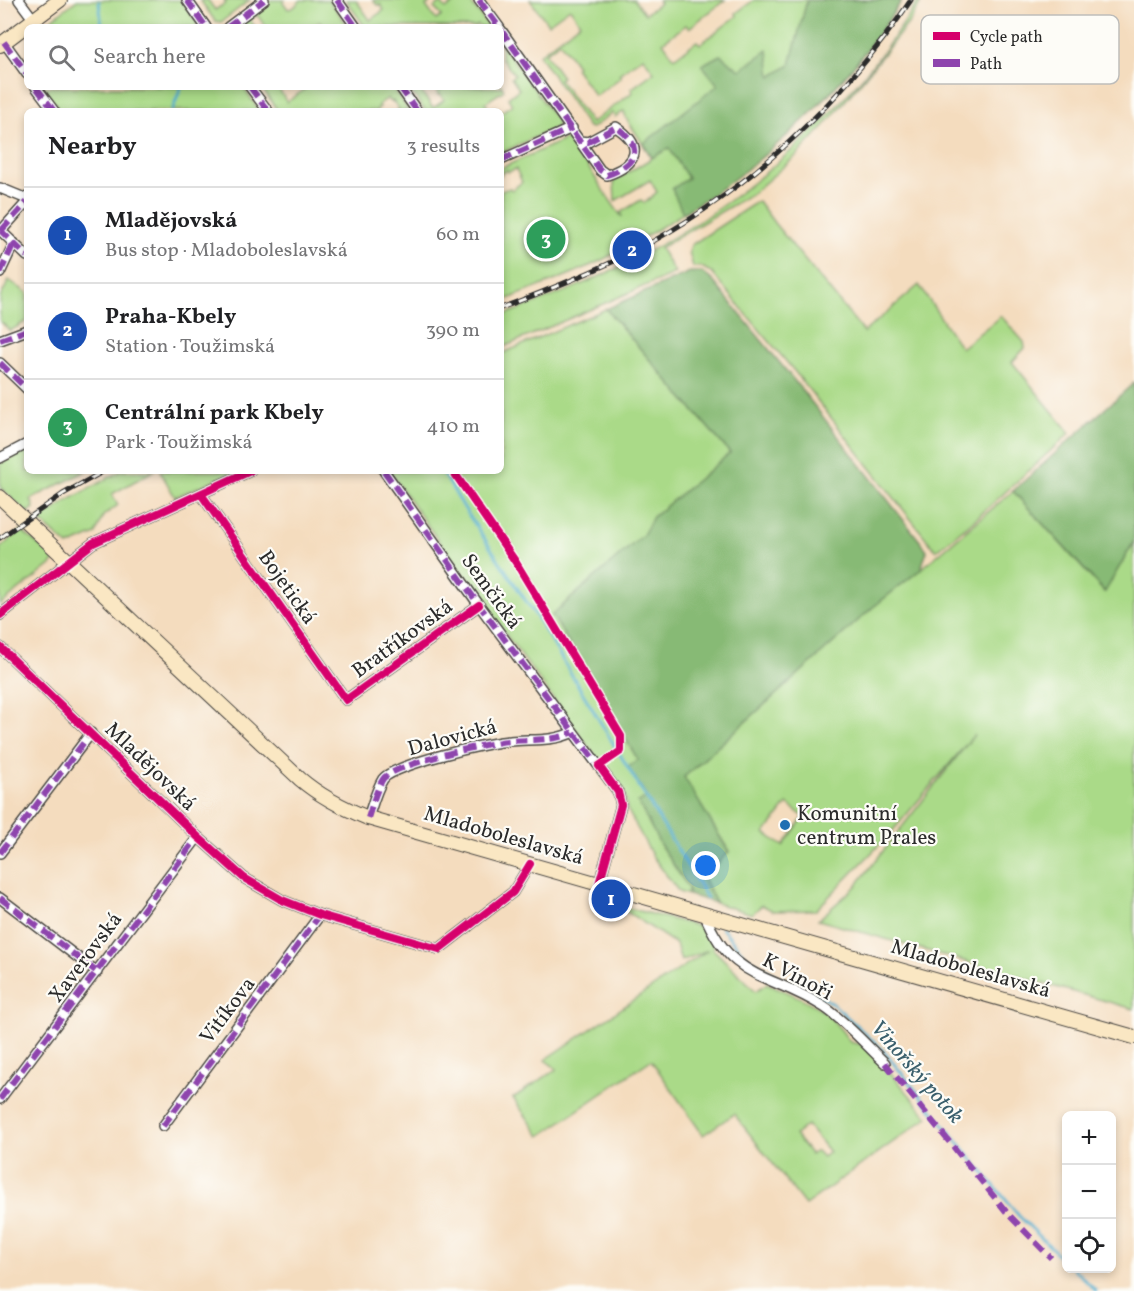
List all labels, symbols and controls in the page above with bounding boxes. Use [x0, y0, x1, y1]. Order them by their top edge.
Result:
legend [921, 15, 1119, 84]
search box [24, 24, 504, 90]
text: Cycle path [970, 27, 1043, 49]
icon: search [45, 41, 78, 74]
text: Search here [93, 42, 206, 73]
text: Path [970, 54, 1002, 76]
text: Nearby [48, 129, 137, 165]
text: 3 results [406, 133, 480, 161]
text: Mladějovská [105, 206, 237, 237]
pin: 3 [526, 216, 566, 262]
text: 1 [63, 221, 72, 249]
text: 60 m [436, 221, 480, 249]
pin: 2 [612, 228, 652, 272]
text: Bus stop · Mladoboleslavská [105, 237, 348, 265]
text: Praha-Kbely [105, 302, 236, 333]
text: 2 [62, 317, 73, 345]
text: 390 m [426, 317, 480, 345]
text: Station · Toužimská [105, 333, 275, 361]
text: Centrální park Kbely [105, 398, 324, 429]
text: 3 [62, 413, 73, 441]
text: 410 m [427, 413, 480, 441]
text: Park · Toužimská [105, 429, 253, 457]
street label: Bojetická [251, 545, 323, 631]
street label: Semčická [454, 548, 528, 635]
street label: Bratříkovská [346, 593, 459, 686]
street label: Dalovická [405, 713, 500, 764]
street label: Mladějovská [98, 716, 202, 818]
street label: Mladoboleslavská [420, 800, 587, 873]
place label: Komunitní centrum Prales [797, 800, 936, 853]
marker: Komunitní centrum Prales [778, 818, 792, 832]
your location [691, 851, 720, 880]
pin: 1 [592, 876, 630, 922]
street label: Xaverovská [43, 907, 130, 1009]
street label: Mladoboleslavská [887, 933, 1054, 1006]
street label: K Vinoři [757, 947, 838, 1008]
street label: Vitíkova [193, 971, 263, 1050]
water label: Vinořský potok [862, 1014, 970, 1131]
map controls [1062, 1111, 1116, 1273]
button: + [1062, 1111, 1116, 1165]
button: − [1062, 1165, 1116, 1219]
button: locate [1062, 1219, 1116, 1273]

